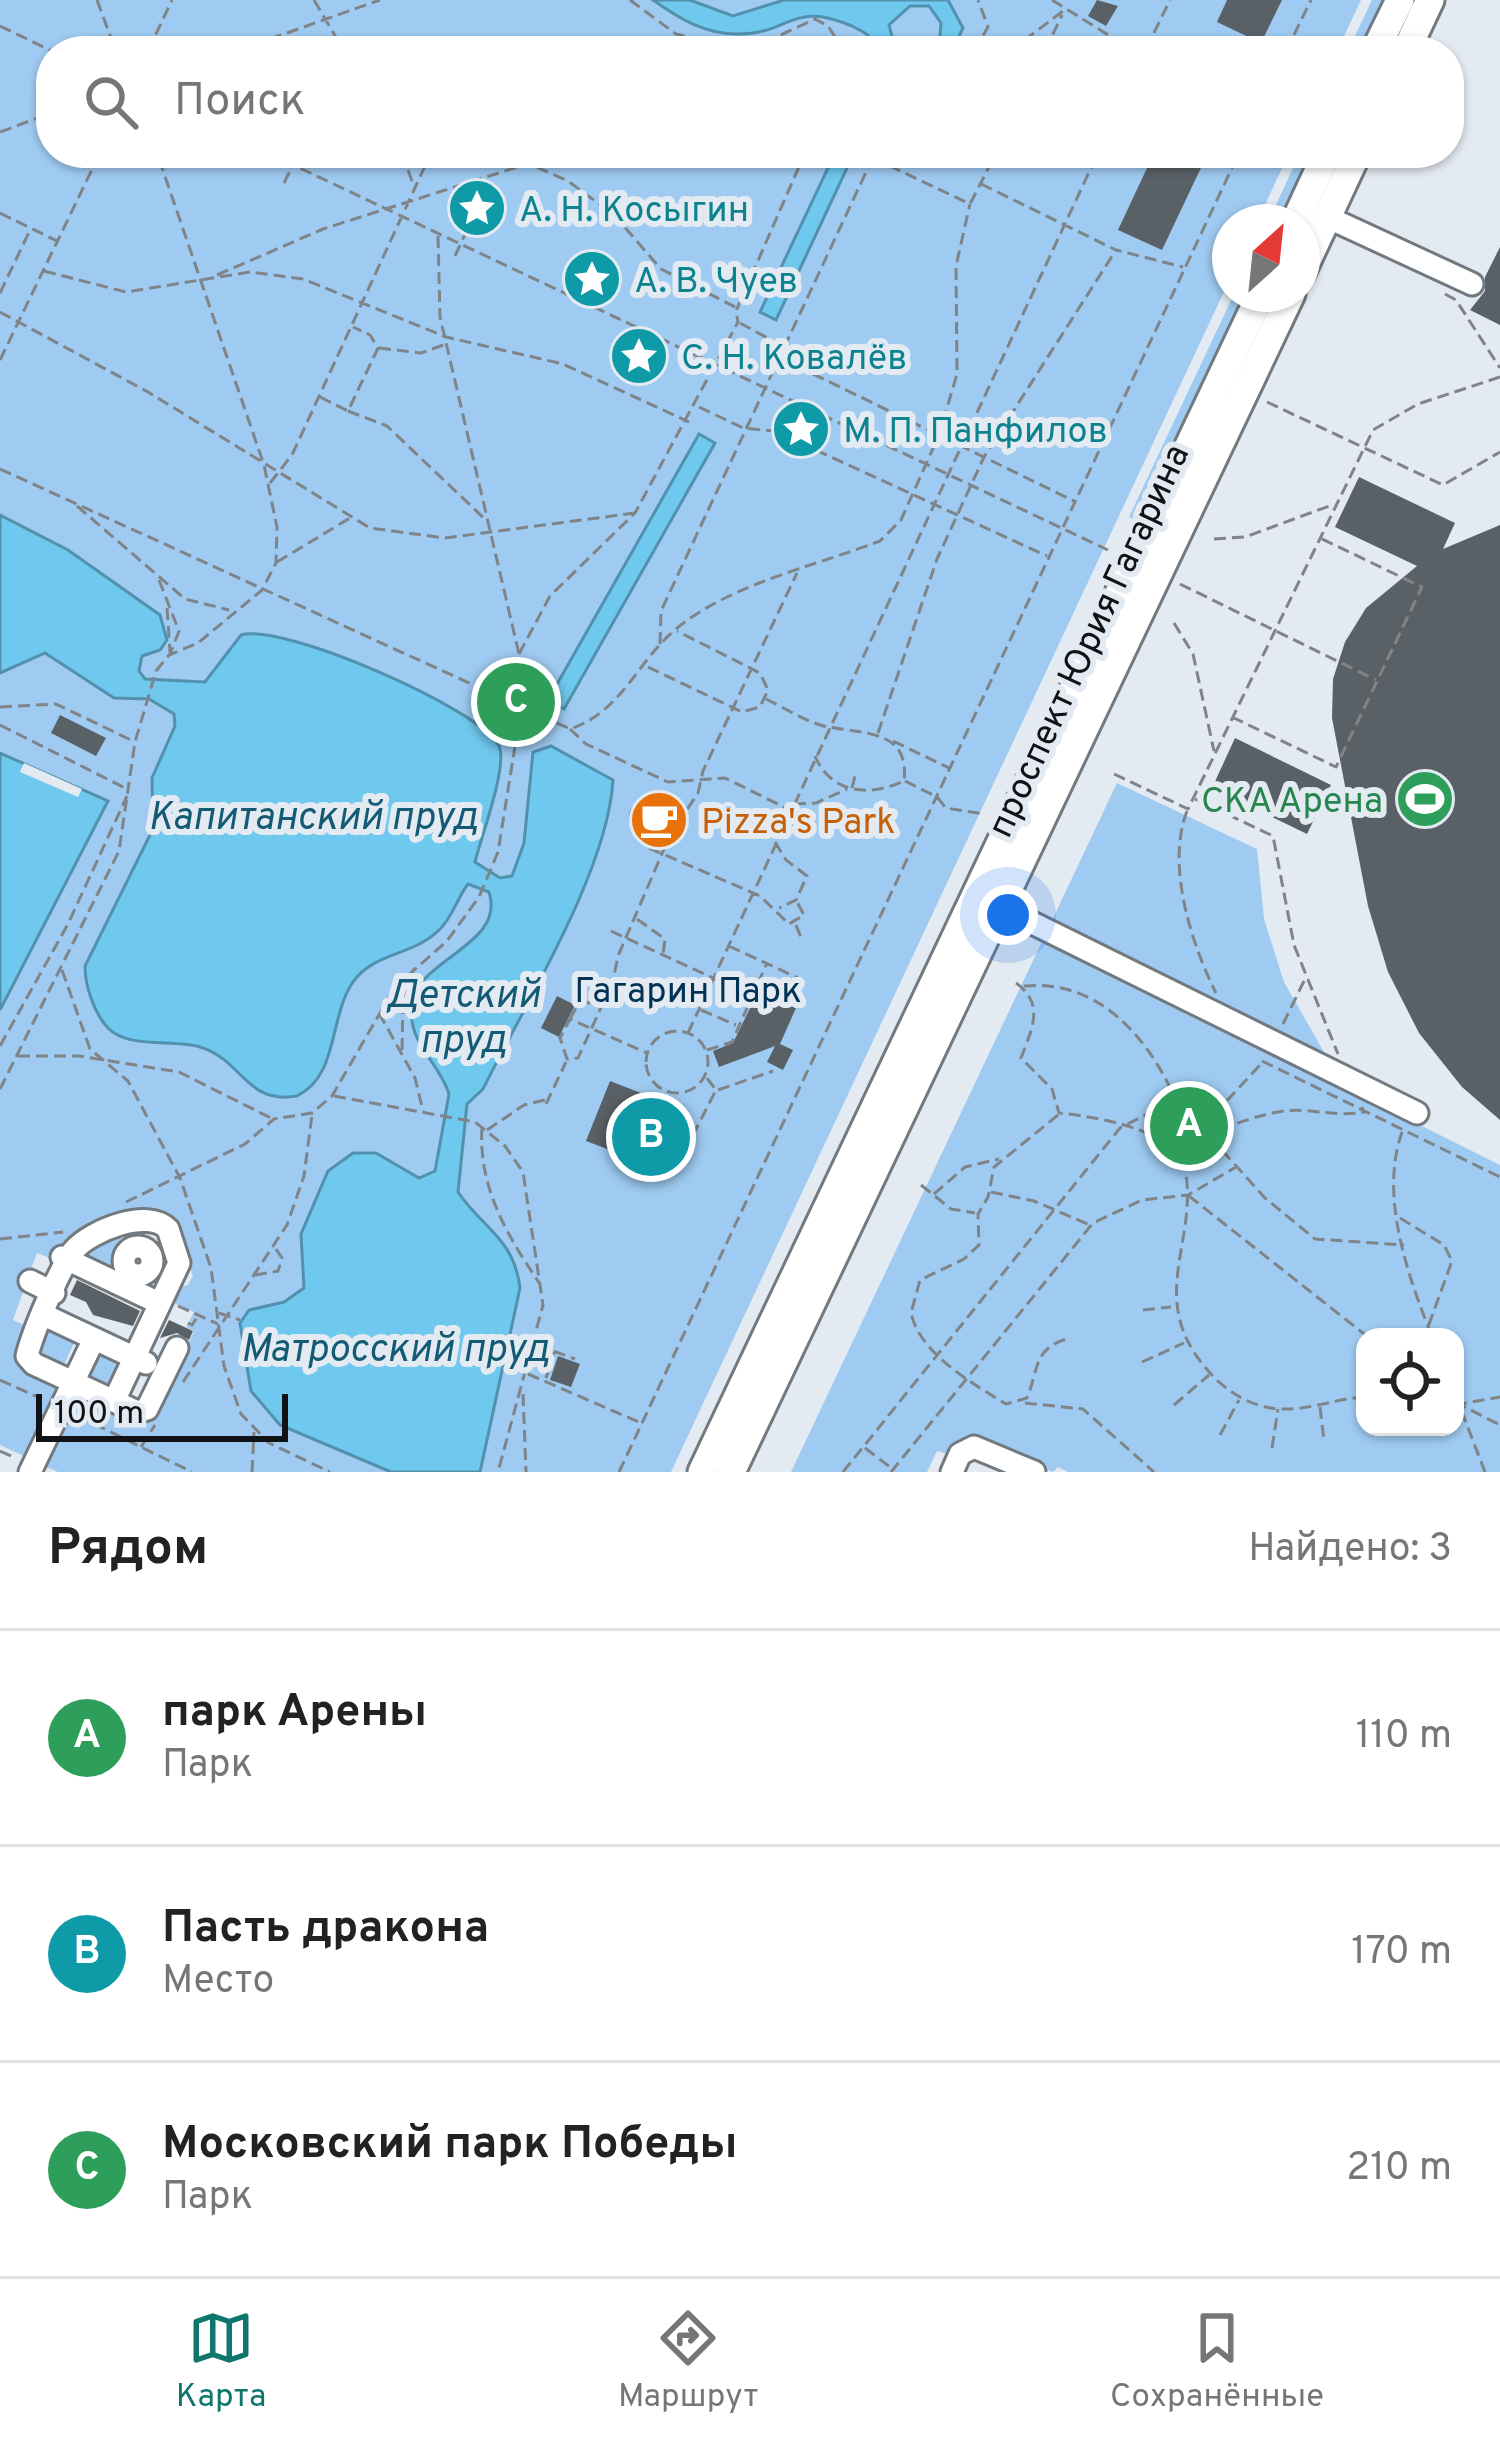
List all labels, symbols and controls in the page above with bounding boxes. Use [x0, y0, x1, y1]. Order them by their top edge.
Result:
search box [36, 36, 1464, 168]
icon: search [78, 69, 144, 135]
text: Поиск [174, 74, 305, 131]
place icon: А. Н. Косыгин [446, 177, 508, 239]
place label: А. Н. Косыгин [519, 189, 749, 235]
north arrow [1212, 204, 1320, 312]
place icon: А. В. Чуев [561, 248, 623, 310]
place label: А. В. Чуев [634, 260, 798, 306]
place icon: С. Н. Ковалёв [608, 325, 670, 387]
place label: С. Н. Ковалёв [681, 337, 907, 383]
place icon: М. П. Панфилов [770, 398, 832, 460]
place label: М. П. Панфилов [843, 410, 1108, 456]
street label: проспект Юрия Гагарина [979, 438, 1202, 846]
pin: C [477, 657, 555, 747]
sports icon: СКА Арена [1394, 768, 1456, 830]
place label: СКА Арена [1201, 780, 1383, 826]
cafe icon: Pizza's Park [628, 789, 690, 851]
water label: Капитанский пруд [148, 795, 478, 844]
place label: Pizza's Park [701, 801, 895, 847]
your location [978, 885, 1038, 945]
park label: Гагарин Парк [574, 970, 802, 1016]
water label: Детский пруд [386, 973, 541, 1067]
pin: A [1150, 1081, 1228, 1171]
pin: B [612, 1092, 690, 1182]
water label: Матросский пруд [240, 1327, 550, 1376]
map controls [1356, 1328, 1464, 1436]
button: locate [1356, 1328, 1464, 1436]
scale bar [36, 1388, 288, 1441]
text: 100 m [54, 1394, 144, 1436]
text: Рядом [48, 1518, 208, 1583]
text: Найдено: 3 [1248, 1526, 1452, 1575]
text: парк Арены [162, 1685, 427, 1742]
text: A [73, 1713, 101, 1762]
text: 110 m [1356, 1713, 1452, 1762]
text: Парк [162, 1742, 253, 1791]
text: Пасть дракона [162, 1901, 489, 1958]
text: B [74, 1929, 100, 1978]
text: 170 m [1351, 1929, 1452, 1978]
text: Место [162, 1958, 274, 2007]
text: Московский парк Победы [162, 2117, 737, 2174]
text: C [75, 2145, 99, 2194]
text: 210 m [1346, 2145, 1452, 2194]
text: Парк [162, 2174, 253, 2223]
tab: Карта [176, 2305, 266, 2419]
tab: Маршрут [618, 2305, 758, 2419]
tab: Сохранённые [1110, 2305, 1324, 2419]

